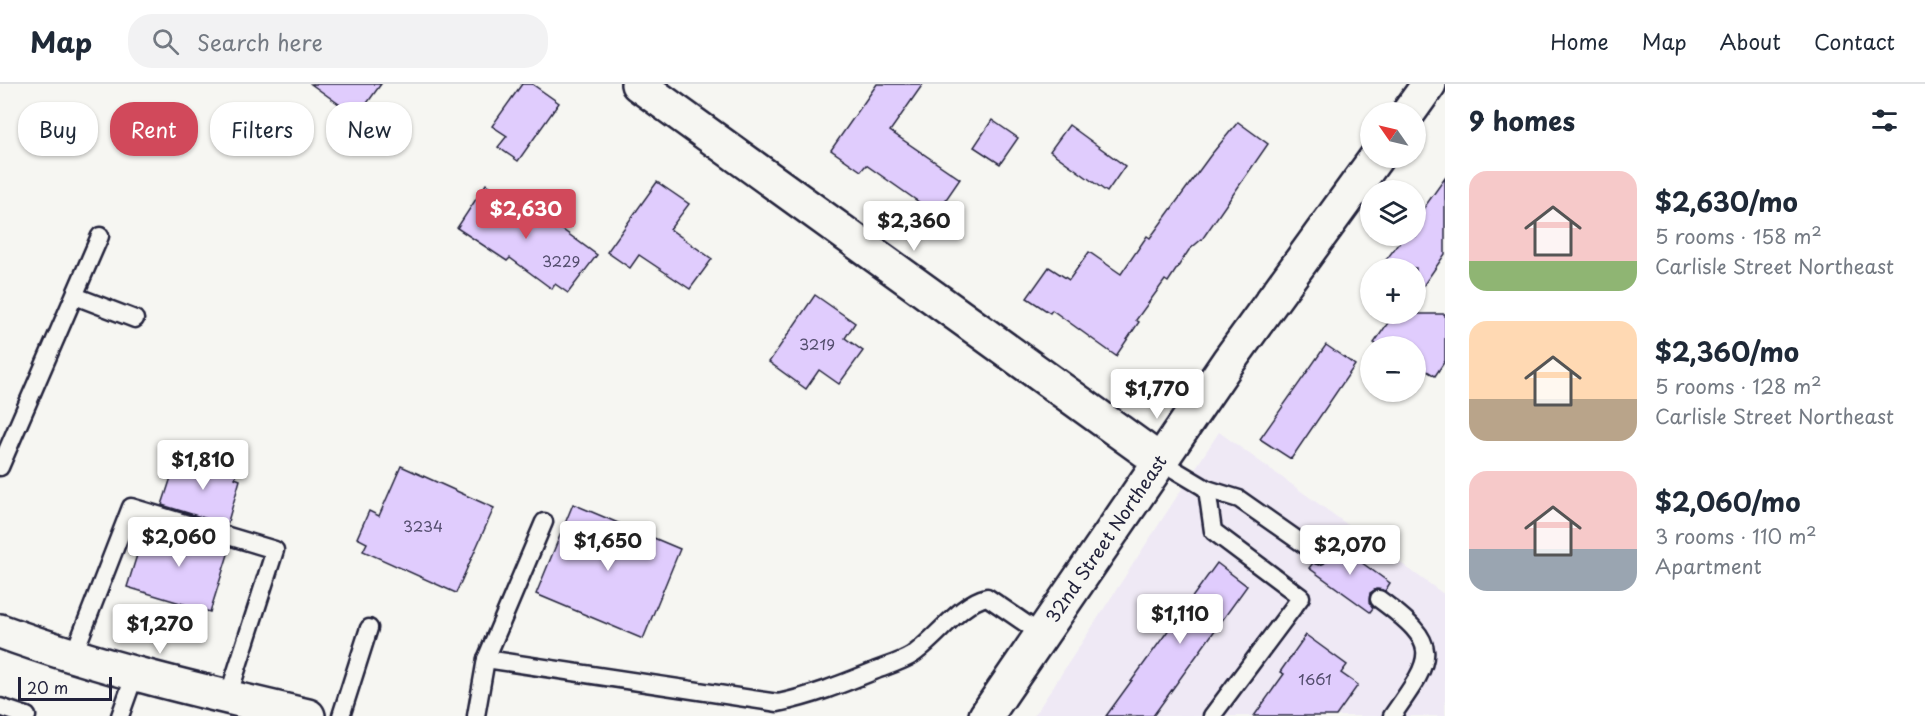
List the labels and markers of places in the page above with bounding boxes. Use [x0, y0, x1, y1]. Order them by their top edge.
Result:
pin: $2,630 [477, 189, 575, 240]
pin: $2,360 [865, 201, 963, 252]
pin: $1,770 [1108, 369, 1206, 420]
pin: $1,810 [154, 440, 252, 491]
pin: $2,060 [130, 517, 228, 568]
pin: $1,650 [559, 521, 657, 572]
pin: $2,070 [1301, 525, 1399, 576]
pin: $1,110 [1131, 594, 1229, 645]
pin: $1,270 [111, 604, 209, 655]

